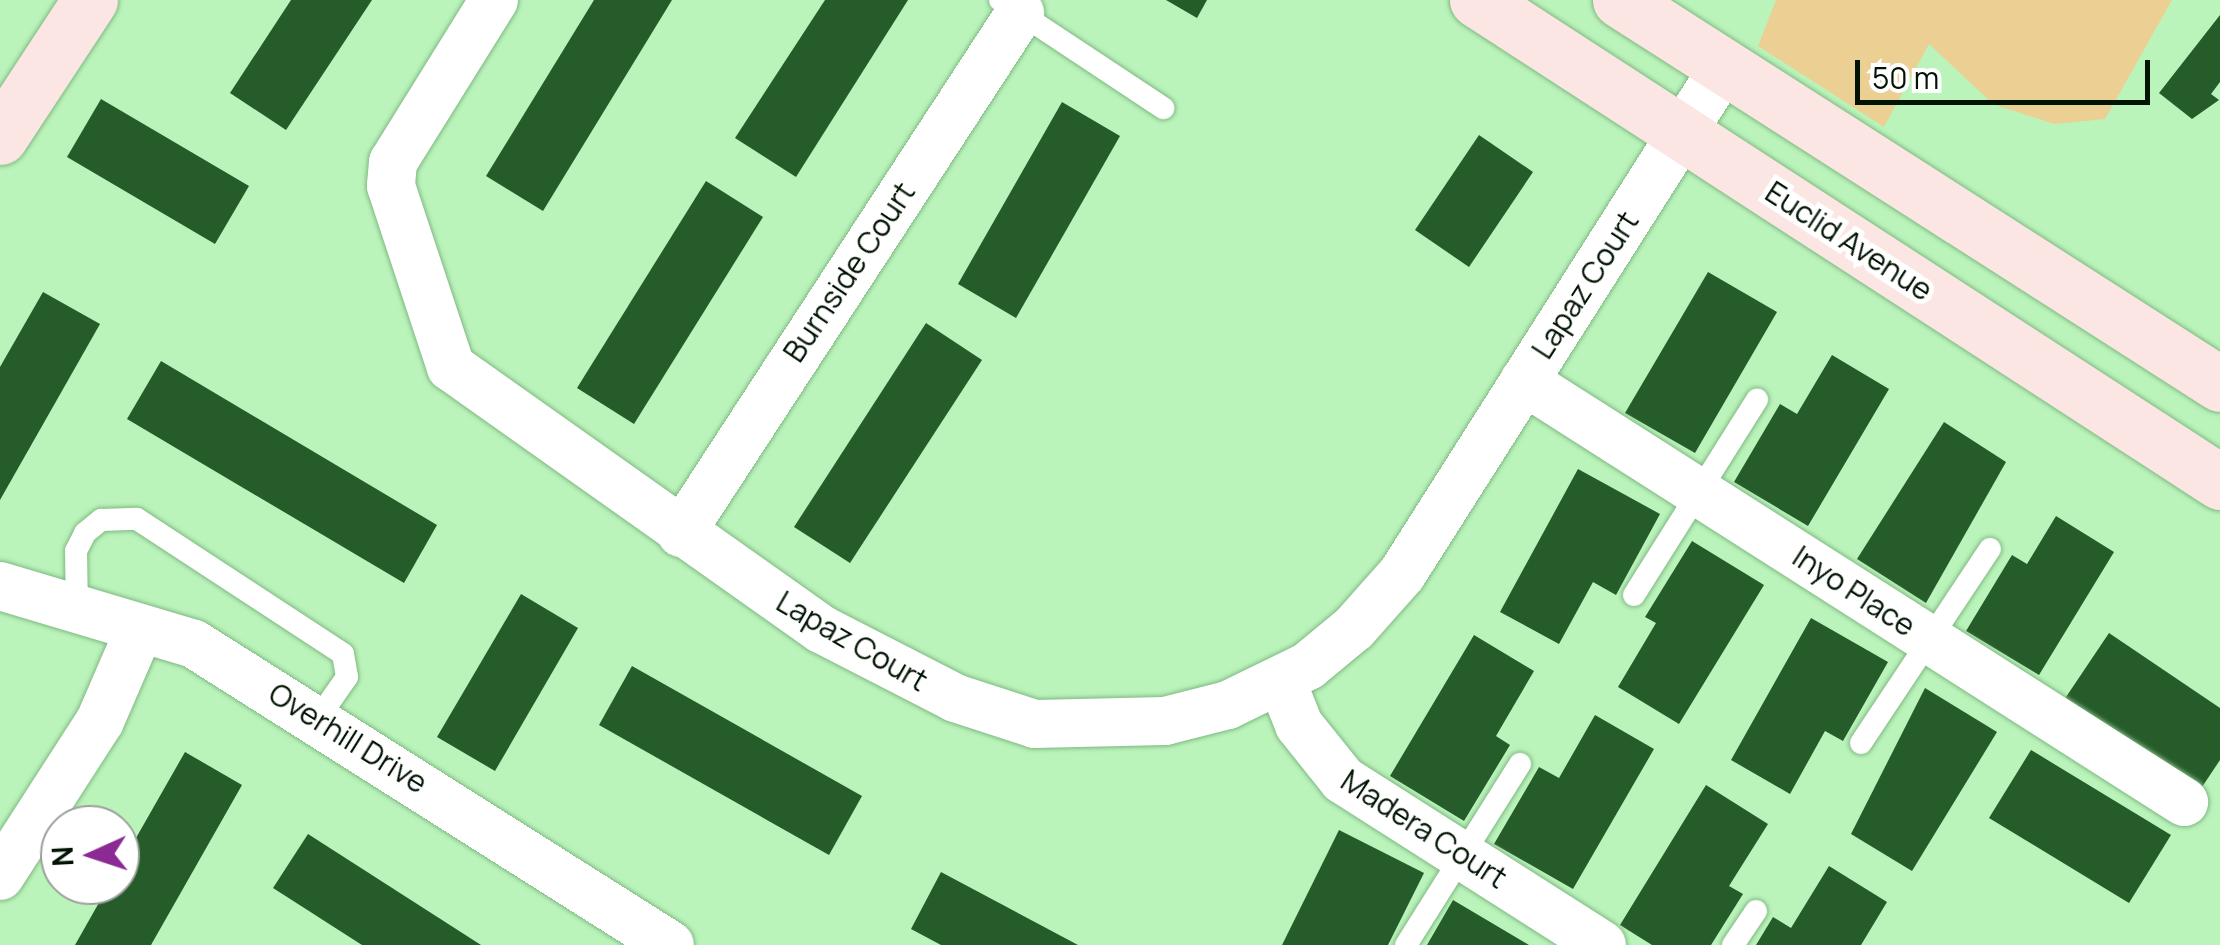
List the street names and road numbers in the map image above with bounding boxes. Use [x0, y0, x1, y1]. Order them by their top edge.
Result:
street label: Euclid Avenue [1759, 174, 1939, 308]
street label: Burnside Court [776, 175, 922, 369]
street label: Lapaz Court [1524, 205, 1646, 365]
street label: Inyo Place [1786, 538, 1922, 644]
street label: Lapaz Court [770, 583, 934, 699]
street label: Overhill Drive [262, 675, 434, 801]
street label: Madera Court [1335, 762, 1513, 896]

